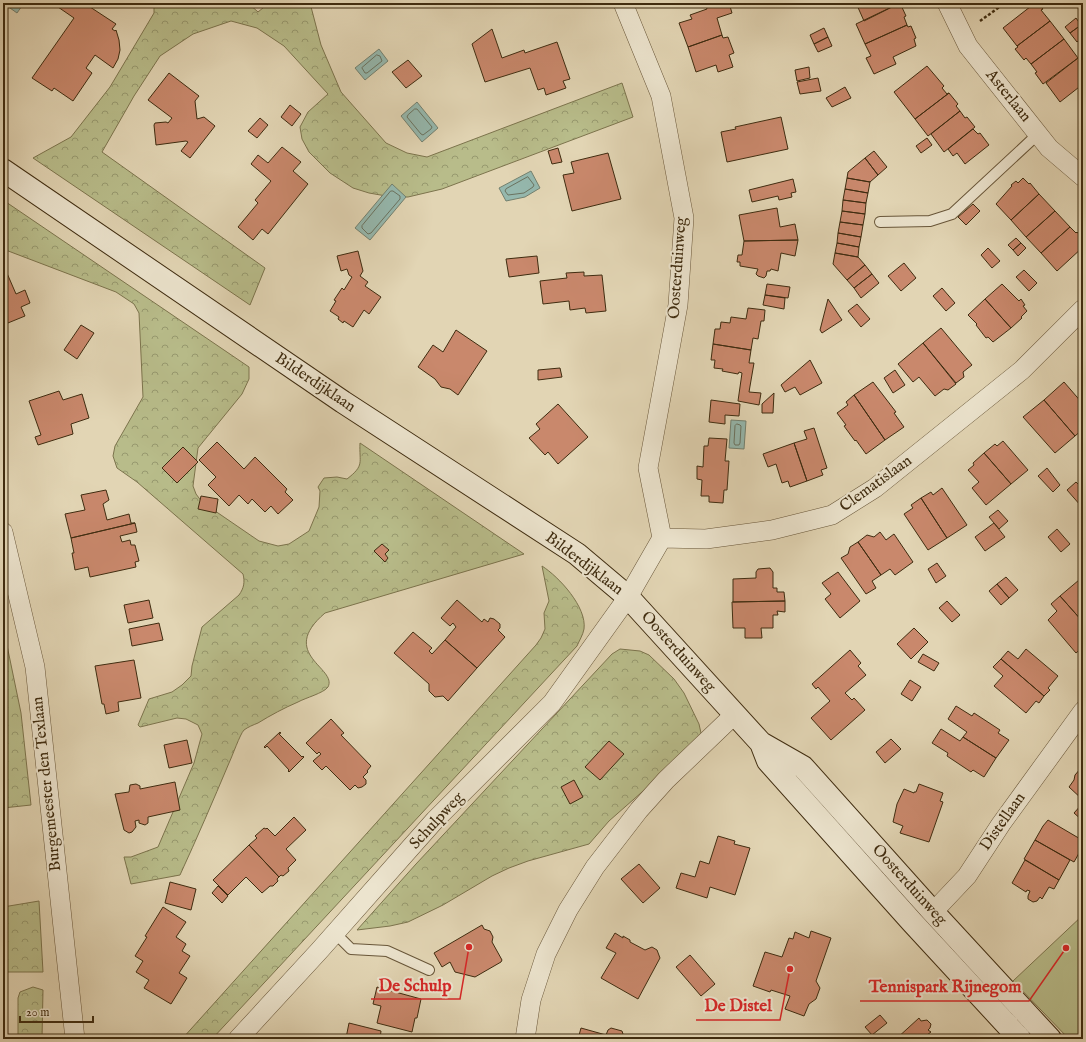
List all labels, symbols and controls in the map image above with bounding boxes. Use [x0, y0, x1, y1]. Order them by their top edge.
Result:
street label: Asterlaan [980, 65, 1036, 127]
street label: Oosterduinweg [664, 216, 692, 320]
street label: Bilderdijklaan [271, 349, 359, 417]
street label: Clematislaan [836, 451, 916, 517]
street label: Bilderdijklaan [541, 528, 627, 600]
street label: Oosterduinweg [636, 607, 720, 697]
street label: Burgemeester den Texlaan [28, 695, 66, 872]
street label: Schulpweg [405, 788, 469, 854]
street label: Distellaan [976, 789, 1031, 855]
street label: Oosterduinweg [867, 840, 951, 930]
callout: De Schulp [371, 970, 460, 999]
callout: Tennispark Rijnegom [860, 972, 1029, 1001]
text: De Schulp [379, 976, 451, 997]
text: Tennispark Rijnegom [868, 977, 1021, 998]
callout: De Distel [696, 991, 780, 1020]
text: De Distel [704, 996, 772, 1017]
scale bar [20, 998, 93, 1024]
text: 20 m [26, 1005, 49, 1020]

